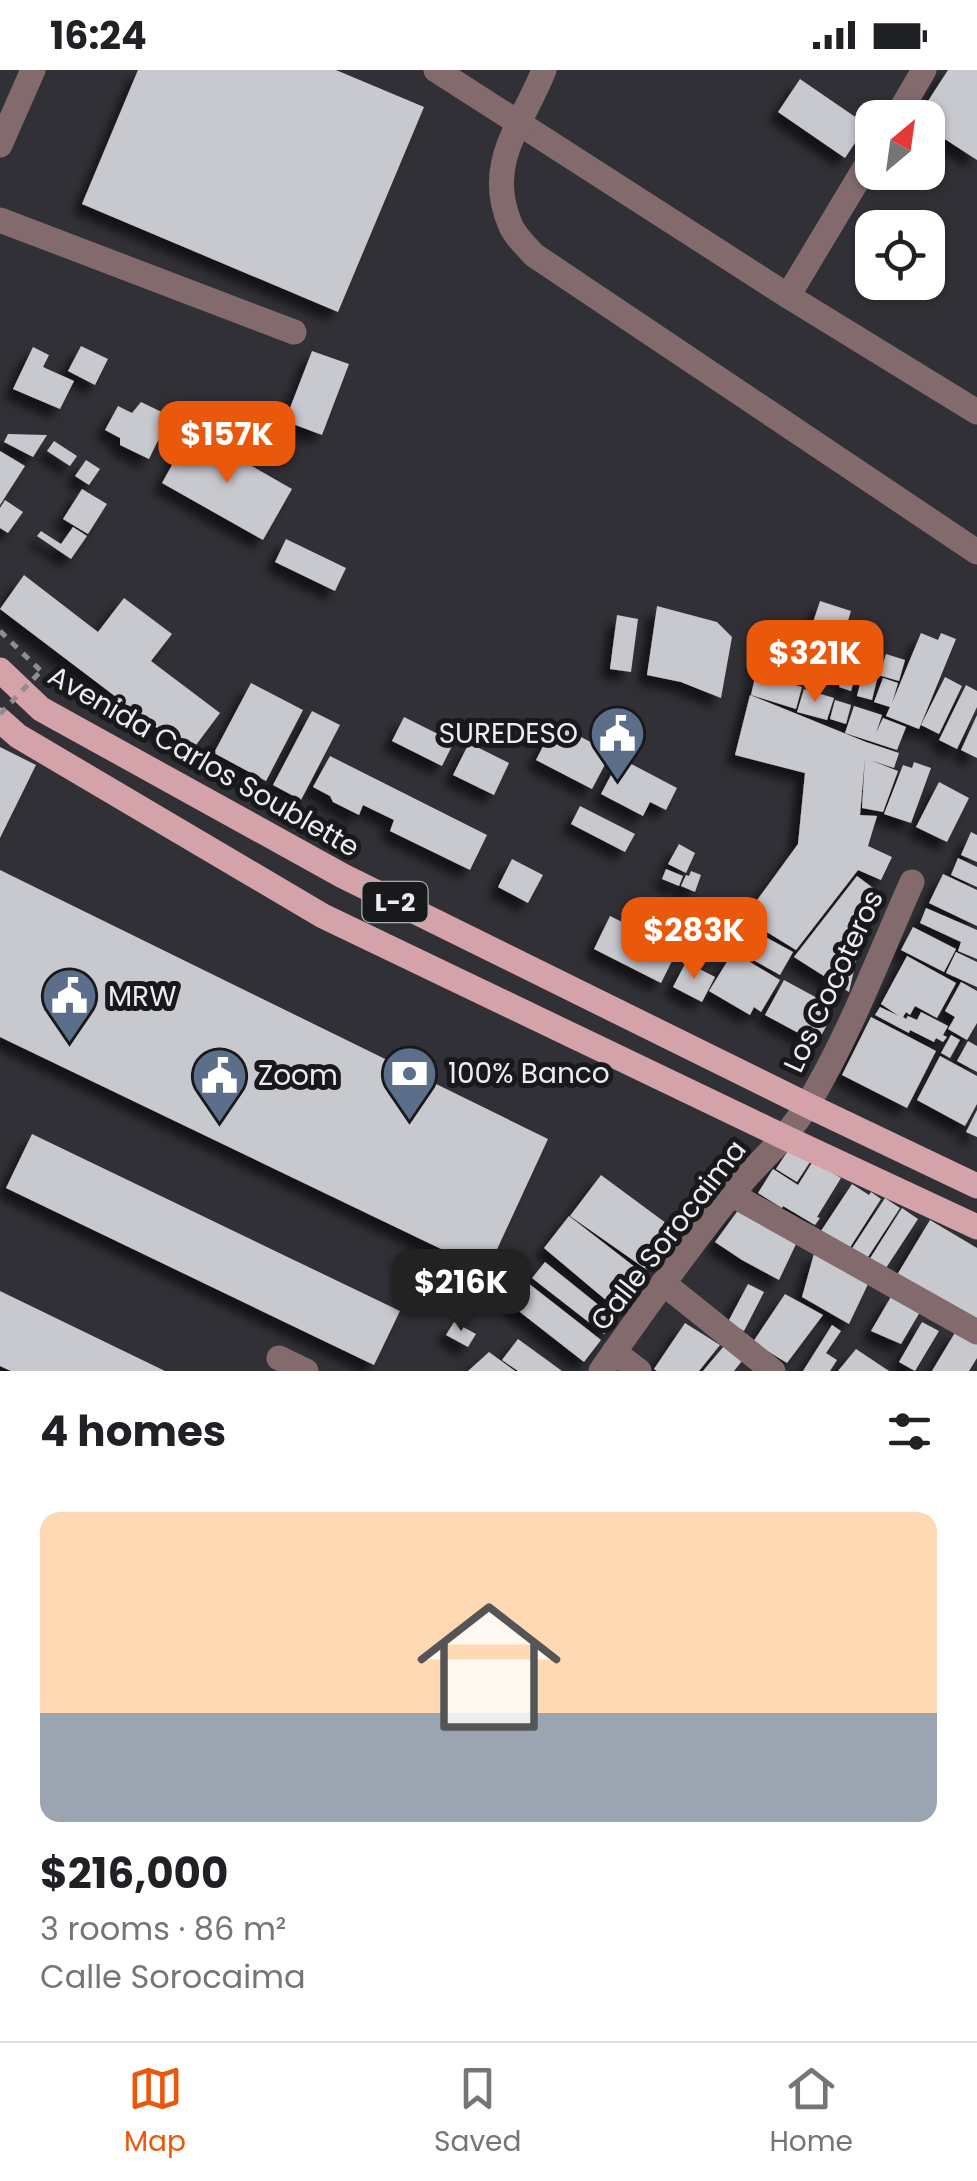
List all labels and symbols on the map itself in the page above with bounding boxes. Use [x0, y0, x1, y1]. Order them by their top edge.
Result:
north arrow [855, 100, 945, 190]
pin: $157K [157, 401, 297, 486]
pin: $321K [745, 620, 885, 705]
street label: Avenida Carlos Soublette [41, 656, 366, 867]
public building icon: SUREDESO [587, 703, 647, 782]
place label: SUREDESO [439, 714, 578, 753]
road number: L-2 [362, 882, 428, 922]
street label: Los Cocoteros [774, 884, 893, 1079]
pin: $283K [624, 897, 764, 982]
public building icon: MRW [39, 966, 99, 1045]
place label: MRW [108, 977, 176, 1016]
bank icon: 100% Banco [379, 1043, 439, 1122]
public building icon: Zoom [189, 1045, 249, 1124]
place label: 100% Banco [448, 1054, 610, 1093]
place label: Zoom [258, 1056, 338, 1095]
street label: Calle Sorocaima [581, 1132, 755, 1339]
pin: $216K [391, 1249, 531, 1334]

